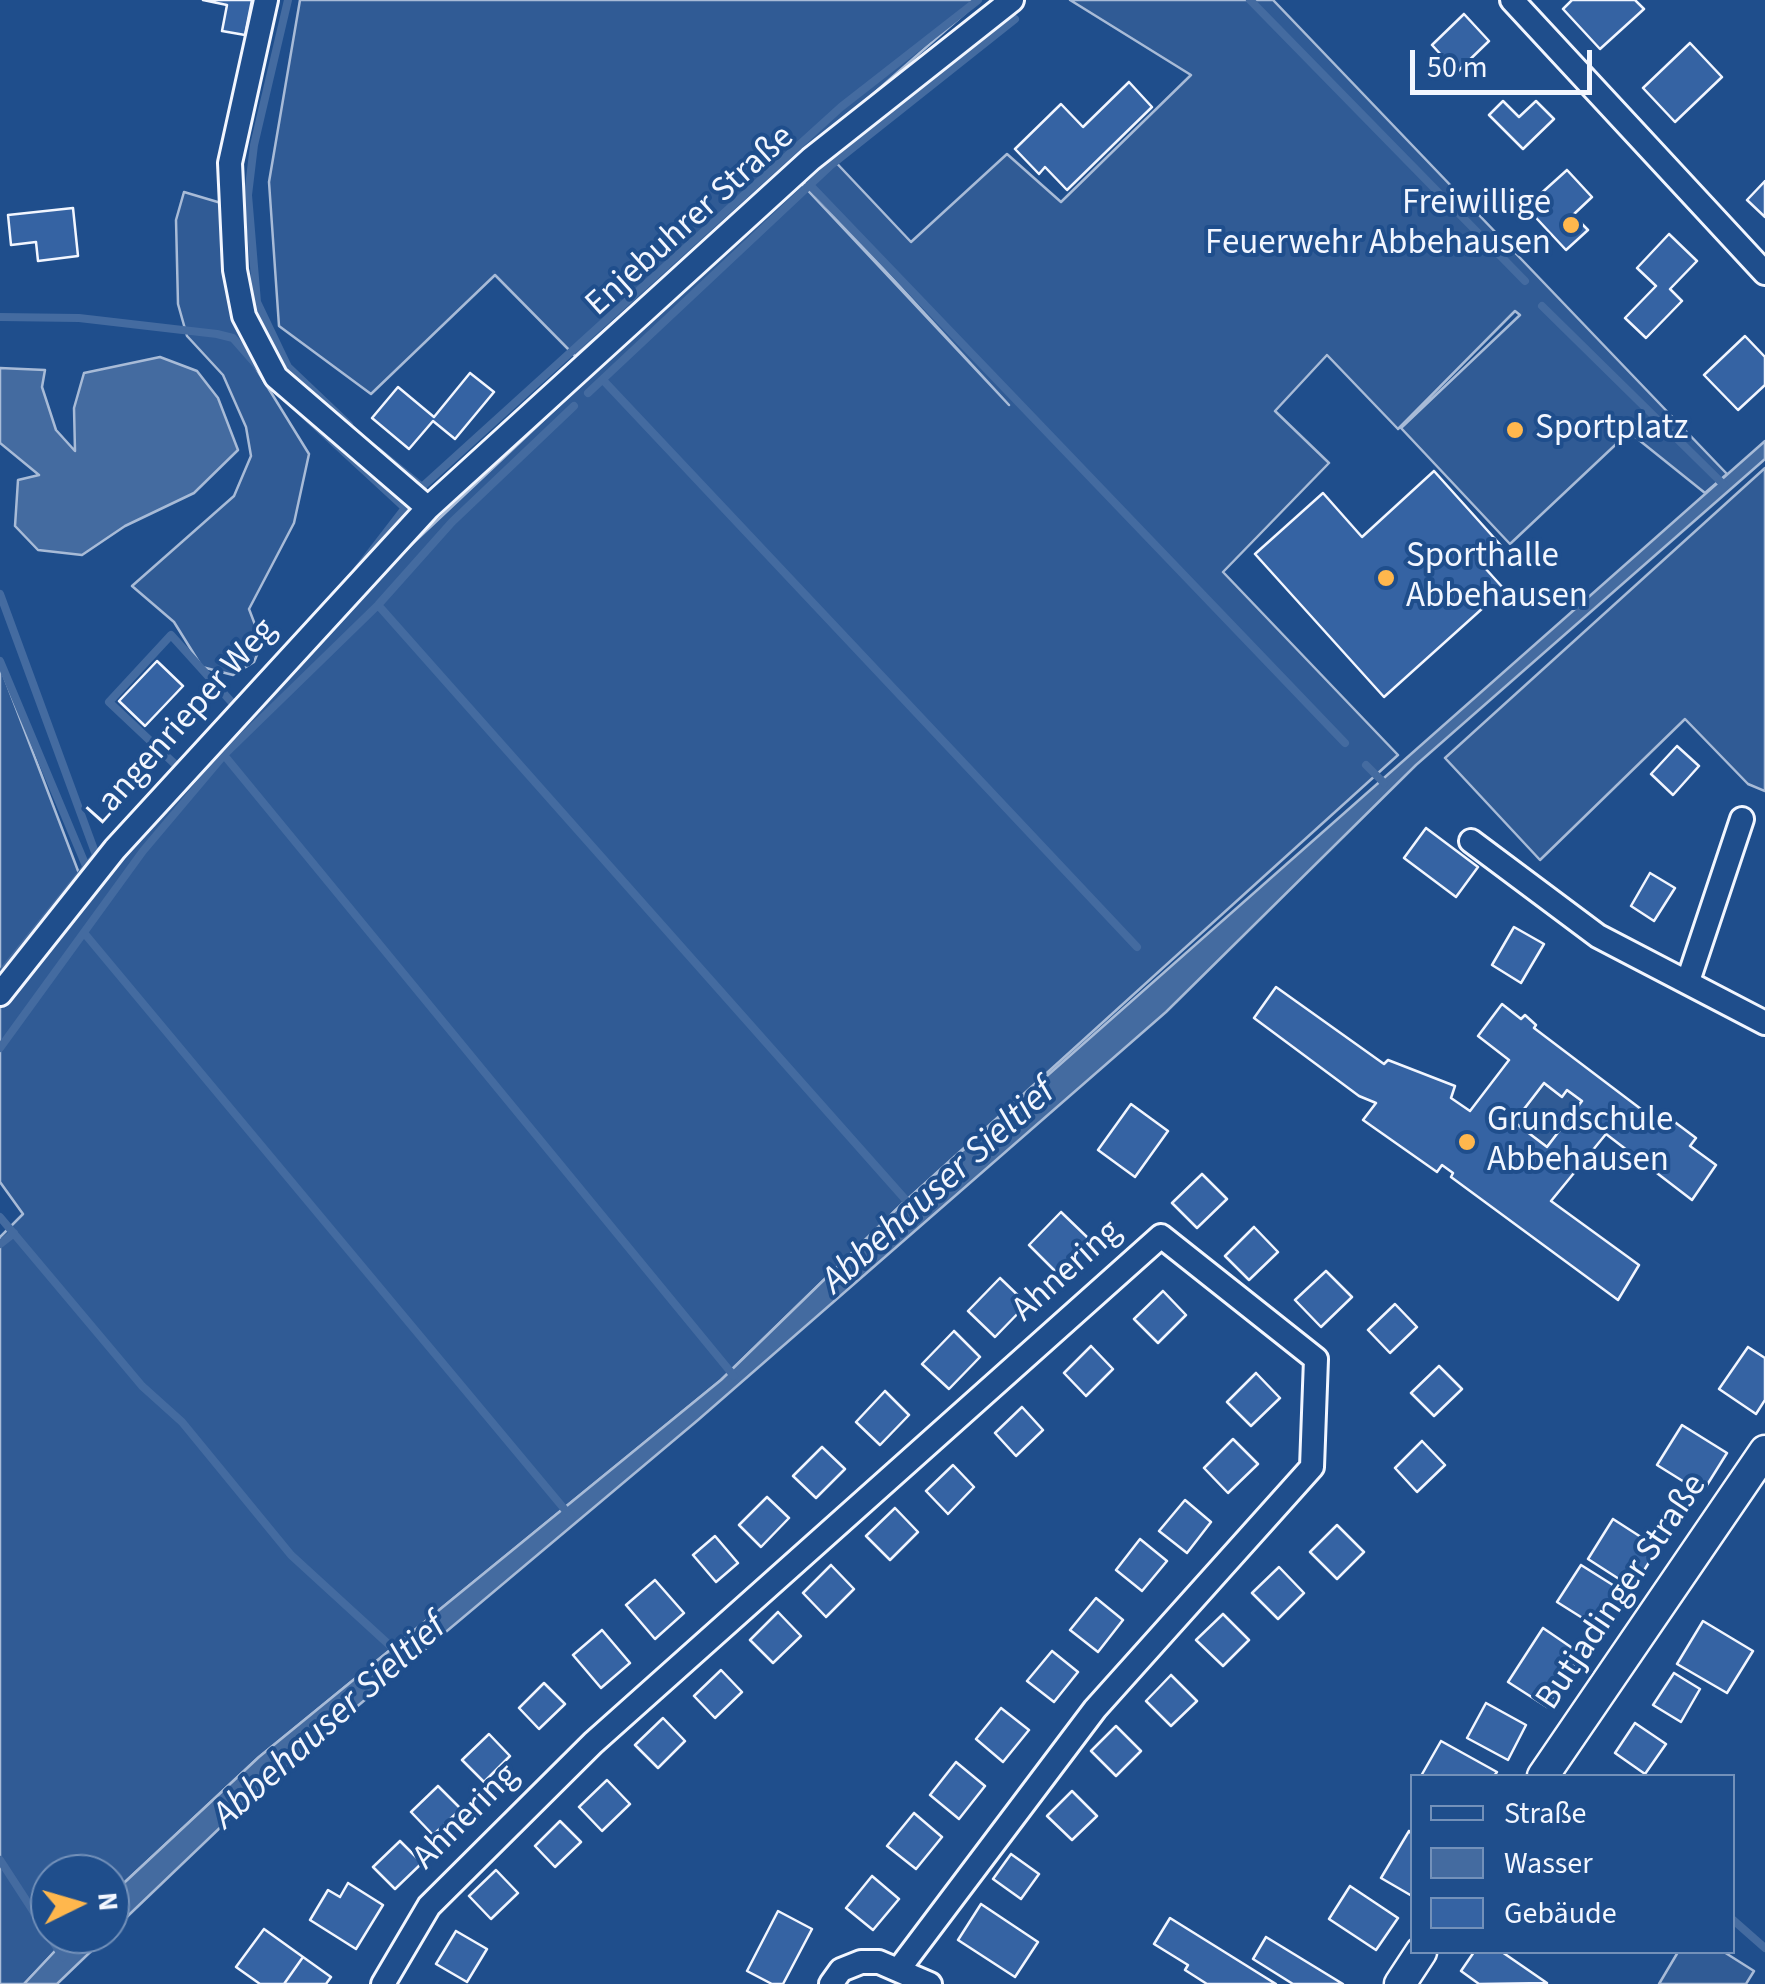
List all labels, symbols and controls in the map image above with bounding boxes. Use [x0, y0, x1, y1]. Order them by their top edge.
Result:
scale bar [1415, 30, 1598, 92]
text: 50 m [1427, 46, 1488, 89]
street label: Enjebuhrer Straße [578, 118, 804, 326]
place label: Freiwillige Feuerwehr Abbehausen [1205, 184, 1551, 266]
marker: Freiwillige Feuerwehr Abbehausen [1560, 214, 1582, 236]
place label: Sportplatz [1535, 409, 1688, 451]
marker: Sportplatz [1504, 419, 1526, 441]
place label: Sporthalle Abbehausen [1406, 537, 1588, 619]
marker: Sporthalle Abbehausen [1375, 567, 1397, 589]
street label: Langenrieper Weg [79, 611, 287, 835]
water label: Abbehauser Sieltief [814, 1071, 1066, 1305]
place label: Grundschule Abbehausen [1487, 1101, 1673, 1183]
marker: Grundschule Abbehausen [1456, 1131, 1478, 1153]
street label: Ahnering [1005, 1212, 1131, 1332]
street label: Butjadinger Straße [1529, 1467, 1717, 1719]
water label: Abbehauser Sieltief [205, 1606, 457, 1840]
street label: Ahnering [405, 1756, 529, 1880]
legend [1410, 1774, 1735, 1954]
text: Straße [1504, 1792, 1586, 1835]
text: Wasser [1504, 1842, 1593, 1885]
north arrow [30, 1854, 130, 1954]
text: N [87, 1891, 129, 1913]
text: Gebäude [1504, 1892, 1617, 1935]

